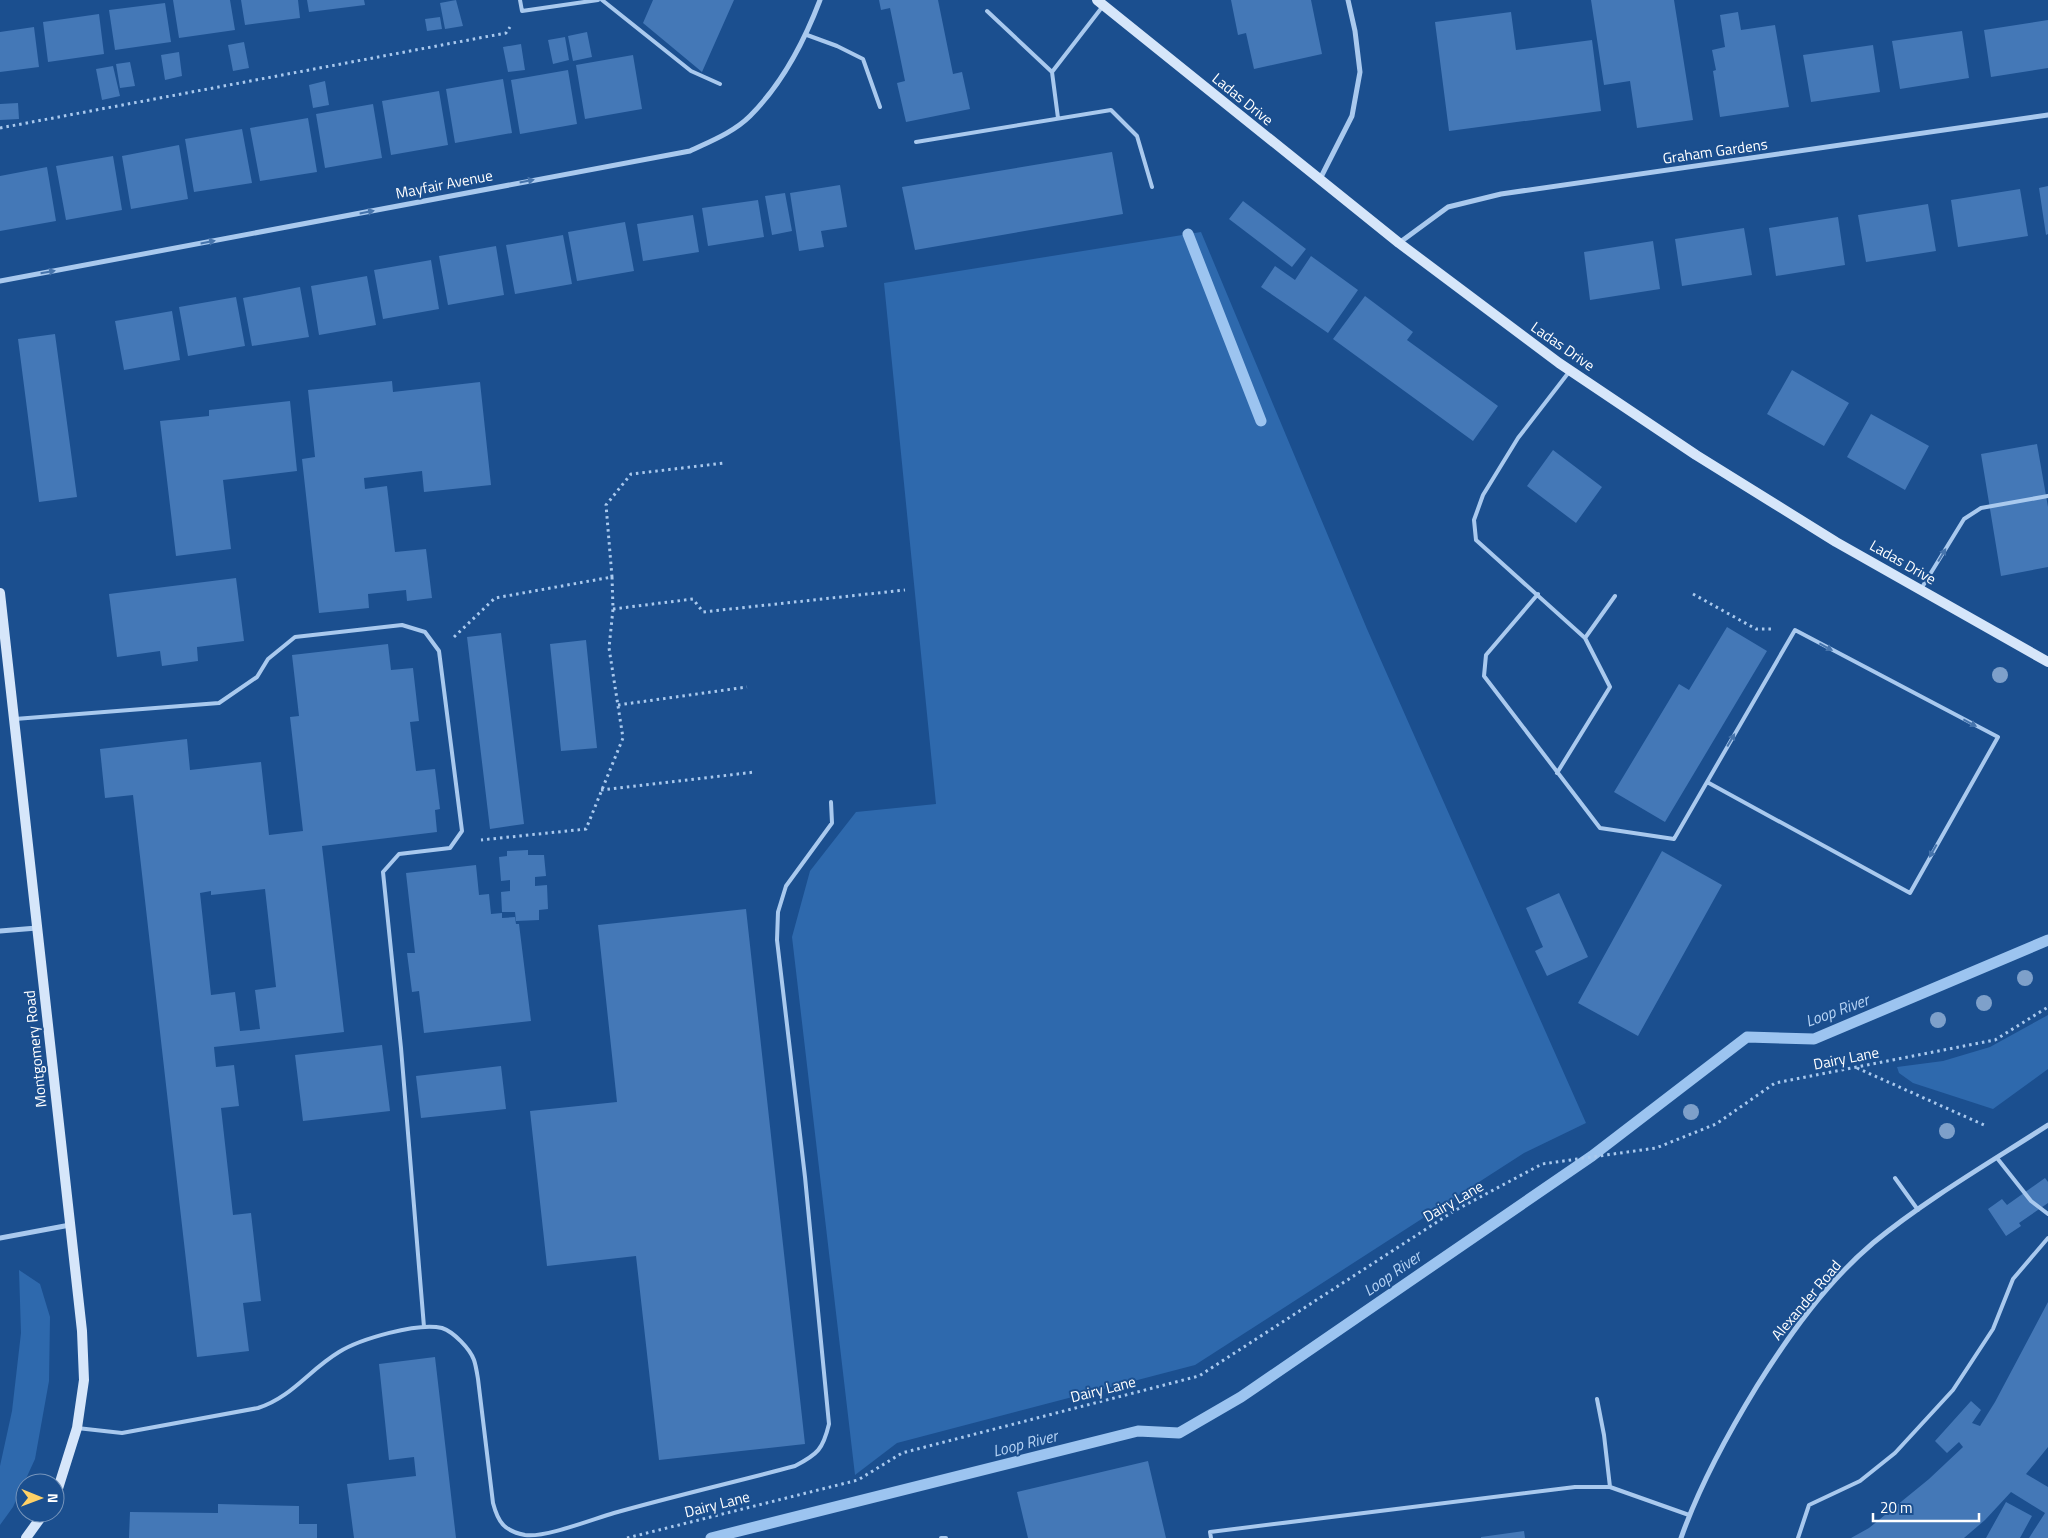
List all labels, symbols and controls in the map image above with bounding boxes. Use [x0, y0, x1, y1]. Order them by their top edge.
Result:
street label: Ladas Drive [1207, 67, 1279, 131]
street label: Graham Gardens [1661, 132, 1769, 170]
street label: Mayfair Avenue [393, 163, 495, 205]
one-way arrow [519, 177, 535, 185]
one-way arrow [360, 207, 376, 215]
one-way arrow [200, 238, 215, 246]
one-way arrow [40, 268, 56, 276]
street label: Ladas Drive [1526, 316, 1600, 376]
street label: Ladas Drive [1866, 534, 1940, 590]
one-way arrow [1938, 548, 1947, 561]
one-way arrow [1819, 642, 1833, 651]
one-way arrow [1963, 718, 1976, 727]
one-way arrow [1727, 733, 1736, 746]
one-way arrow [1929, 845, 1938, 858]
water label: Loop River [1802, 987, 1874, 1033]
street label: Montgomery Road [17, 989, 53, 1109]
street label: Dairy Lane [1811, 1040, 1881, 1076]
street label: Dairy Lane [1418, 1174, 1488, 1228]
water label: Loop River [1358, 1243, 1427, 1302]
street label: Alexander Road [1765, 1255, 1847, 1345]
street label: Dairy Lane [1068, 1370, 1138, 1408]
water label: Loop River [990, 1423, 1062, 1463]
north arrow [15, 1473, 65, 1523]
street label: Dairy Lane [682, 1485, 752, 1523]
scale bar [1873, 1490, 1979, 1522]
text: N [43, 1493, 64, 1503]
text: 20 m [1880, 1496, 1913, 1519]

